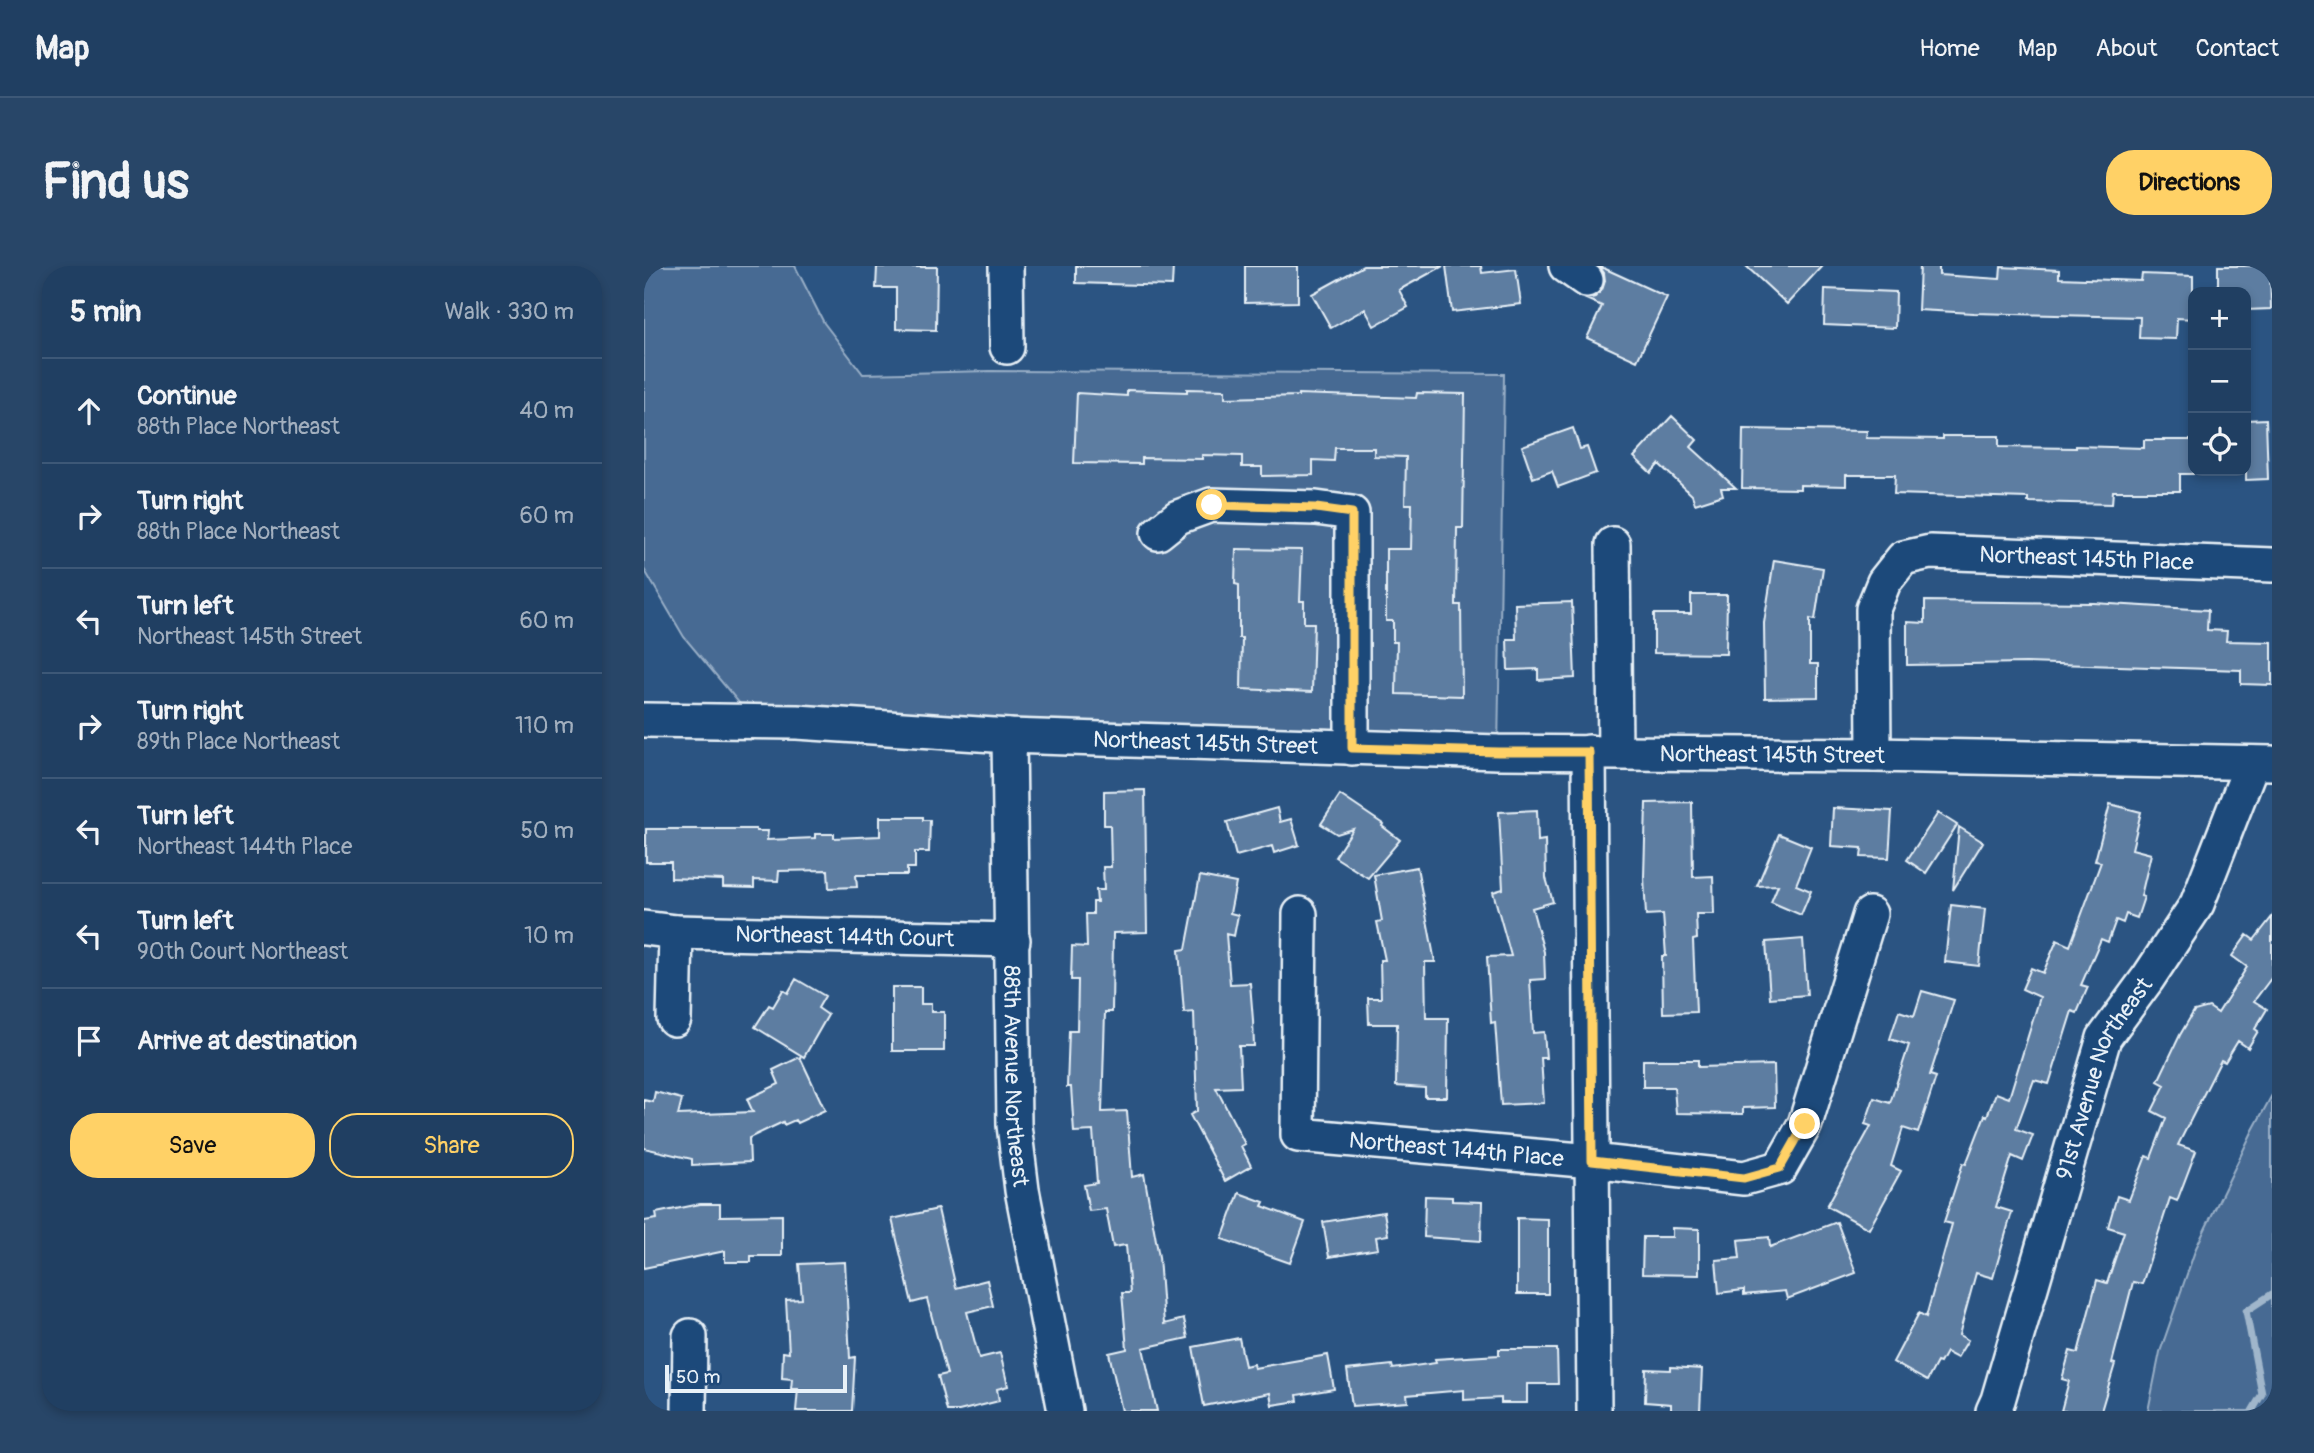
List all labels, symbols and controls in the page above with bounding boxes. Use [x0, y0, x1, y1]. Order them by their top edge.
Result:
text: Map [35, 28, 90, 69]
text: Home [1919, 34, 1980, 63]
text: Map [2018, 34, 2058, 63]
text: About [2096, 34, 2158, 63]
text: Contact [2196, 34, 2279, 63]
button: Directions [2106, 150, 2272, 215]
text: Find us [42, 152, 189, 213]
map controls [2188, 287, 2251, 476]
button: + [2188, 287, 2251, 350]
text: 5 min [70, 293, 141, 330]
text: Walk · 330 m [444, 297, 574, 326]
button: − [2188, 350, 2251, 413]
text: Continue [137, 380, 237, 412]
icon: ahead [70, 392, 108, 430]
text: 40 m [520, 396, 574, 425]
text: 88th Place Northeast [137, 412, 340, 441]
button: locate [2188, 413, 2251, 476]
text: Turn right [137, 485, 243, 517]
route start [1196, 489, 1227, 520]
icon: right [70, 497, 108, 535]
text: 60 m [519, 501, 574, 530]
text: 88th Place Northeast [137, 517, 340, 546]
street label: Northeast 145th Place [1979, 539, 2195, 577]
text: Turn left [137, 590, 233, 622]
icon: left [70, 602, 108, 640]
text: 60 m [519, 606, 574, 635]
text: Northeast 145th Street [137, 622, 362, 651]
text: Turn right [137, 695, 243, 727]
icon: right [70, 707, 108, 745]
text: 110 m [515, 711, 574, 740]
street label: Northeast 145th Street [1092, 724, 1319, 761]
text: 89th Place Northeast [137, 727, 340, 756]
street label: Northeast 145th Street [1660, 739, 1886, 770]
text: Turn left [137, 800, 233, 832]
icon: left [70, 812, 108, 850]
text: 50 m [520, 816, 574, 845]
text: Northeast 144th Place [137, 832, 352, 861]
text: Turn left [137, 905, 233, 937]
icon: left [70, 917, 108, 955]
street label: Northeast 144th Court [735, 919, 955, 953]
text: 10 m [524, 921, 574, 950]
text: 90th Court Northeast [137, 937, 348, 966]
street label: 88th Avenue Northeast [997, 965, 1036, 1189]
street label: 91st Avenue Northeast [2049, 971, 2159, 1183]
icon: arrive [70, 1022, 108, 1060]
text: Arrive at destination [137, 1025, 357, 1057]
route end [1789, 1108, 1820, 1139]
button: Save [70, 1113, 315, 1178]
button: Share [329, 1113, 574, 1178]
street label: Northeast 144th Place [1348, 1125, 1566, 1173]
scale bar [665, 1362, 847, 1394]
text: 50 m [676, 1365, 720, 1389]

